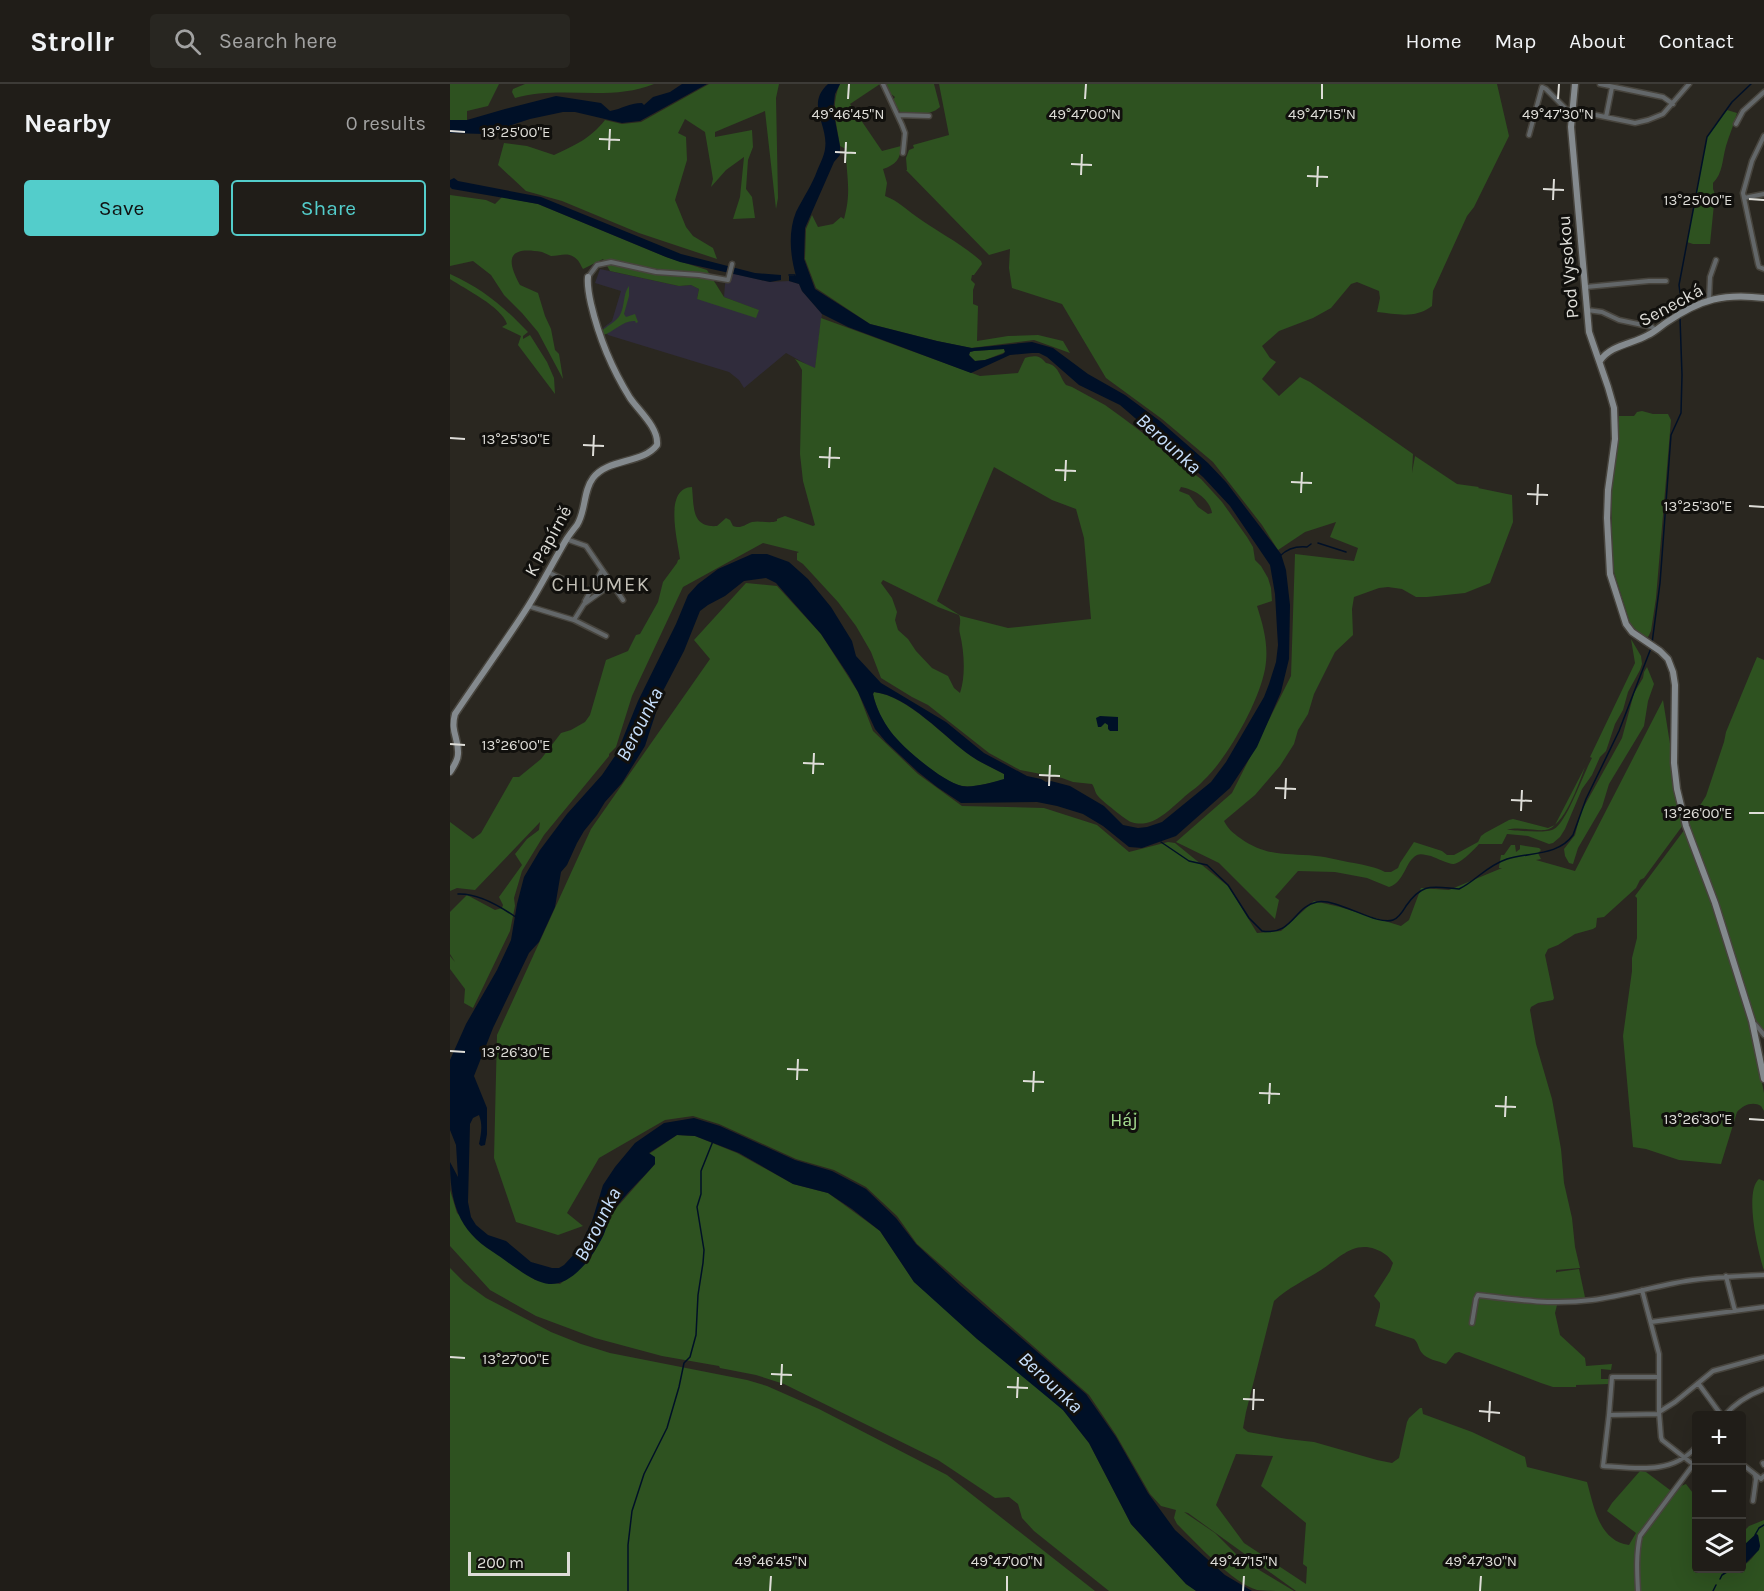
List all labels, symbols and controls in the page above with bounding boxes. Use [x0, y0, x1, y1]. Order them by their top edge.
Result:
search box [150, 14, 570, 68]
text: Strollr [30, 25, 114, 58]
icon: search [171, 25, 204, 58]
text: Search here [219, 28, 337, 54]
text: Home [1406, 29, 1462, 53]
text: Map [1495, 29, 1536, 53]
text: About [1569, 29, 1626, 53]
text: Contact [1659, 29, 1734, 53]
text: 49°46'45"N [812, 105, 884, 123]
text: 49°47'00"N [1049, 105, 1121, 123]
text: 49°47'15"N [1288, 105, 1356, 123]
text: 49°47'30"N [1522, 105, 1594, 123]
text: Nearby [24, 108, 111, 139]
text: 0 results [346, 112, 426, 135]
text: 13°25'00"E [482, 123, 550, 141]
button: Save [24, 180, 219, 236]
button: Share [231, 180, 426, 236]
text: 13°25'00"E [1664, 191, 1732, 209]
street label: Pod Vysokou [1553, 215, 1583, 319]
street label: Senecká [1635, 279, 1707, 331]
water label: Berounka [1132, 408, 1206, 478]
text: 13°25'30"E [482, 430, 550, 448]
text: 13°25'30"E [1664, 497, 1732, 515]
street label: K Papírně [520, 502, 576, 580]
district label: CHLUMEK [552, 573, 650, 596]
water label: Berounka [611, 684, 668, 765]
text: 13°26'00"E [481, 736, 551, 754]
text: 13°26'00"E [1663, 804, 1733, 822]
text: 13°26'30"E [482, 1043, 551, 1061]
park label: Háj [1110, 1109, 1138, 1131]
text: 13°26'30"E [1664, 1110, 1733, 1128]
water label: Berounka [569, 1184, 626, 1265]
water label: Berounka [1014, 1347, 1087, 1418]
text: 13°27'00"E [482, 1350, 550, 1368]
map controls [1692, 1411, 1746, 1573]
button: + [1692, 1411, 1746, 1465]
button: − [1692, 1465, 1746, 1519]
button: layers [1692, 1519, 1746, 1573]
scale bar [468, 1549, 570, 1576]
text: 49°46'45"N [735, 1552, 807, 1570]
text: 49°47'00"N [971, 1552, 1043, 1570]
text: 49°47'15"N [1210, 1552, 1278, 1570]
text: 49°47'30"N [1445, 1552, 1517, 1570]
text: 200 m [477, 1553, 524, 1572]

